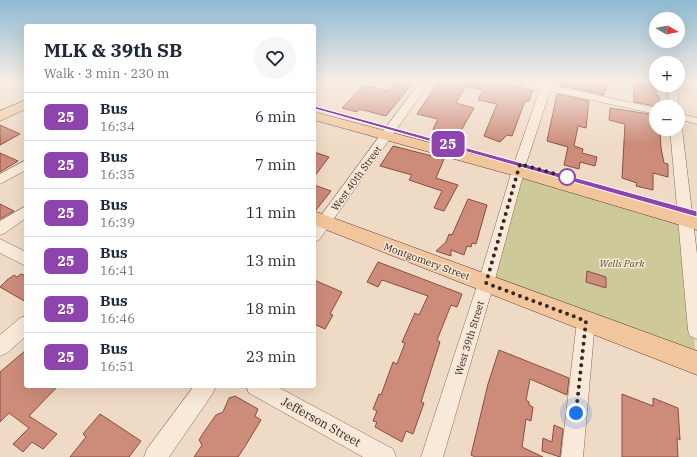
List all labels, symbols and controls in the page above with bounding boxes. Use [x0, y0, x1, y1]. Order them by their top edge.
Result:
north arrow [649, 12, 685, 48]
map controls [649, 12, 685, 136]
button: heart [254, 37, 296, 79]
text: MLK & 39th SB [44, 38, 182, 62]
button: + [649, 56, 685, 92]
text: Walk · 3 min · 230 m [44, 65, 169, 82]
text: Bus [100, 99, 128, 118]
button: − [649, 100, 685, 136]
text: 6 min [255, 107, 296, 126]
text: 25 [58, 108, 74, 126]
text: 16:34 [100, 118, 135, 135]
line badge: 25 [430, 131, 466, 157]
text: 25 [440, 135, 456, 153]
street label: West 40th Street [328, 143, 385, 213]
text: Bus [100, 147, 128, 166]
text: 7 min [255, 155, 296, 174]
text: 25 [58, 156, 74, 174]
text: 16:35 [100, 166, 135, 183]
unlabelled marker [558, 168, 576, 186]
text: Bus [100, 195, 128, 214]
text: 11 min [246, 203, 296, 222]
text: 25 [58, 204, 74, 222]
text: 16:39 [100, 214, 135, 231]
street label: Montgomery Street [382, 240, 472, 283]
text: Bus [100, 243, 128, 262]
text: 13 min [246, 251, 296, 270]
text: 25 [58, 252, 74, 270]
park label: Wells Park [599, 257, 645, 270]
text: 16:41 [100, 262, 135, 279]
text: Bus [100, 291, 128, 310]
text: 18 min [246, 299, 296, 318]
street label: West 39th Street [452, 299, 487, 377]
text: 25 [58, 300, 74, 318]
text: 16:46 [100, 310, 135, 327]
text: Bus [100, 339, 128, 358]
text: 23 min [246, 347, 296, 366]
text: 25 [58, 348, 74, 366]
text: 16:51 [100, 358, 135, 375]
street label: Jefferson Street [279, 394, 364, 450]
your location [566, 403, 586, 423]

